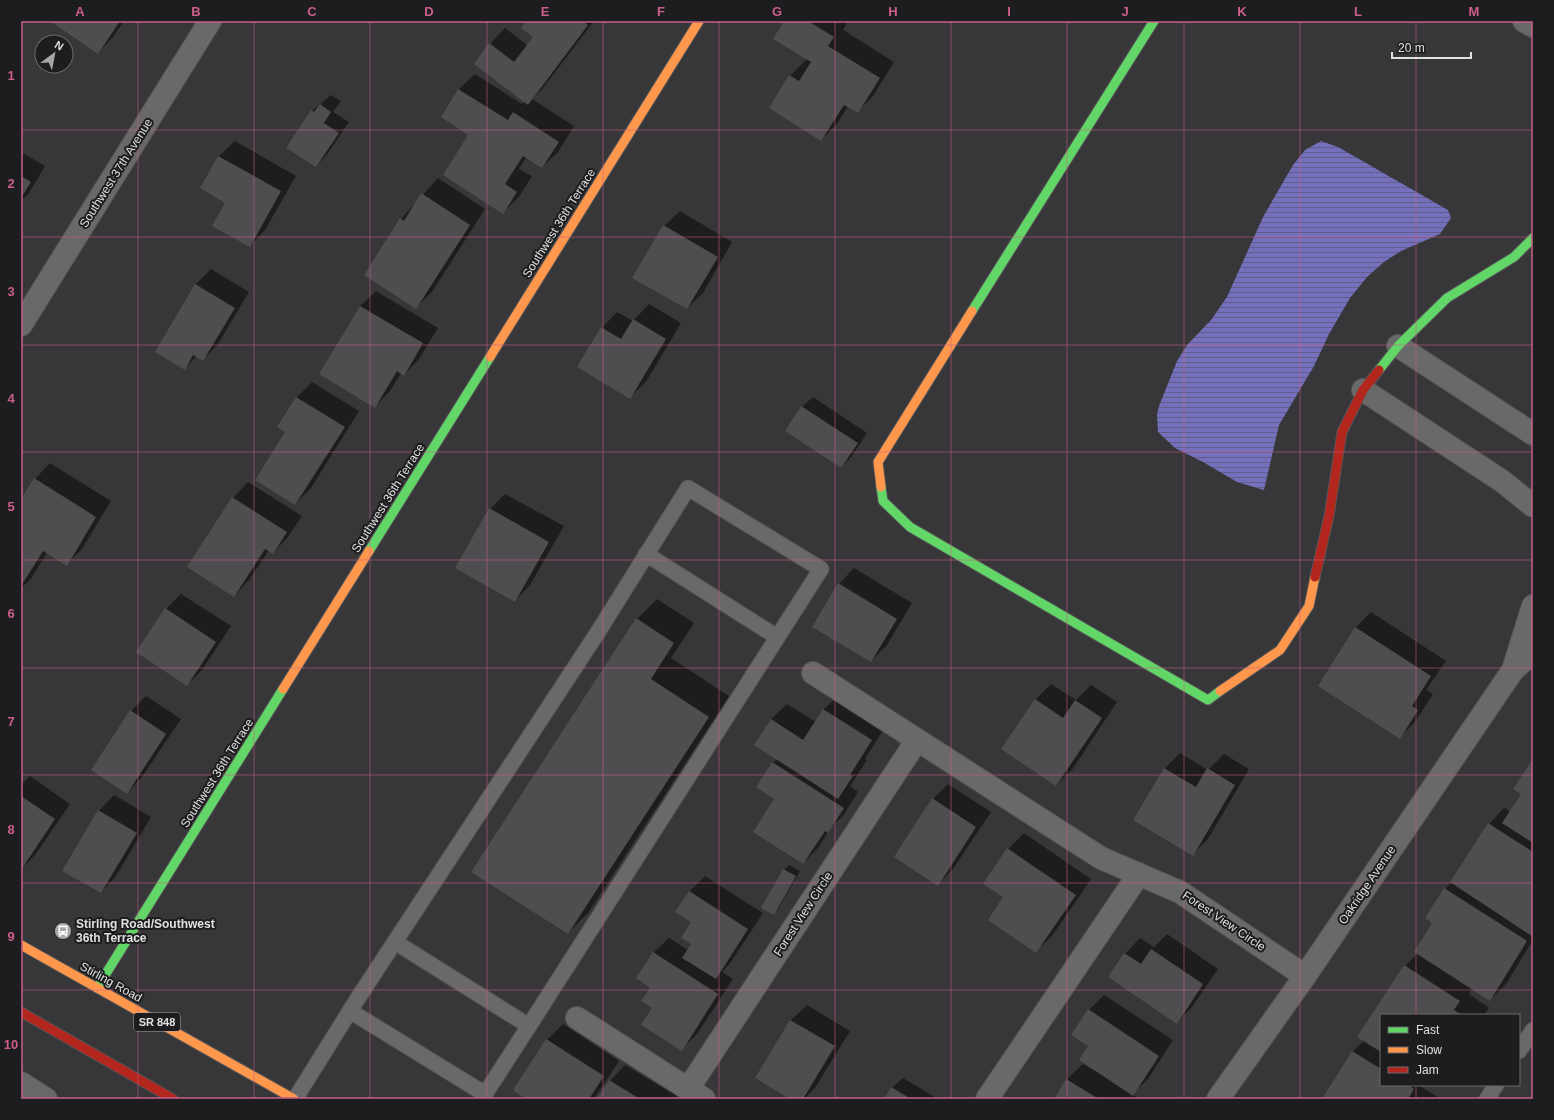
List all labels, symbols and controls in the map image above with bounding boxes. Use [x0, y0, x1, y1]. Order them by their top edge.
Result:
text: A [75, 4, 85, 19]
text: B [191, 4, 201, 19]
text: C [307, 4, 317, 19]
text: D [424, 4, 434, 19]
text: E [541, 4, 550, 19]
text: F [657, 4, 665, 19]
text: G [772, 4, 782, 19]
text: H [888, 4, 898, 19]
text: I [1007, 4, 1011, 19]
text: J [1121, 4, 1129, 19]
text: K [1237, 4, 1247, 19]
text: L [1354, 4, 1362, 19]
text: M [1469, 4, 1479, 19]
north arrow [34, 34, 74, 74]
scale bar [1392, 34, 1471, 60]
text: N [53, 38, 66, 53]
text: 20 m [1398, 41, 1425, 55]
text: 1 [7, 68, 15, 83]
street label: Southwest 37th Avenue [77, 116, 155, 230]
street label: Southwest 36th Terrace [520, 166, 598, 280]
text: 2 [7, 176, 15, 191]
text: 3 [7, 284, 15, 299]
text: 4 [7, 391, 15, 406]
street label: Southwest 36th Terrace [349, 441, 427, 555]
text: 5 [7, 499, 15, 514]
text: 6 [7, 606, 15, 621]
text: 7 [7, 714, 15, 729]
street label: Southwest 36th Terrace [178, 716, 256, 830]
text: 8 [7, 822, 15, 837]
street label: Oakridge Avenue [1336, 843, 1399, 927]
street label: Forest View Circle [771, 869, 835, 959]
street label: Forest View Circle [1180, 888, 1268, 954]
place label: Stirling Road/Southwest 36th Terrace [76, 917, 215, 945]
bus stop icon: Stirling Road/Southwest 36th Terrace [53, 921, 73, 941]
text: 9 [7, 929, 15, 944]
street label: Stirling Road [78, 959, 144, 1005]
road number: SR 848 [134, 1013, 180, 1031]
legend [1380, 1014, 1520, 1086]
text: Fast [1416, 1023, 1440, 1037]
text: 10 [4, 1037, 18, 1052]
text: Slow [1416, 1043, 1442, 1057]
text: Jam [1416, 1063, 1439, 1077]

